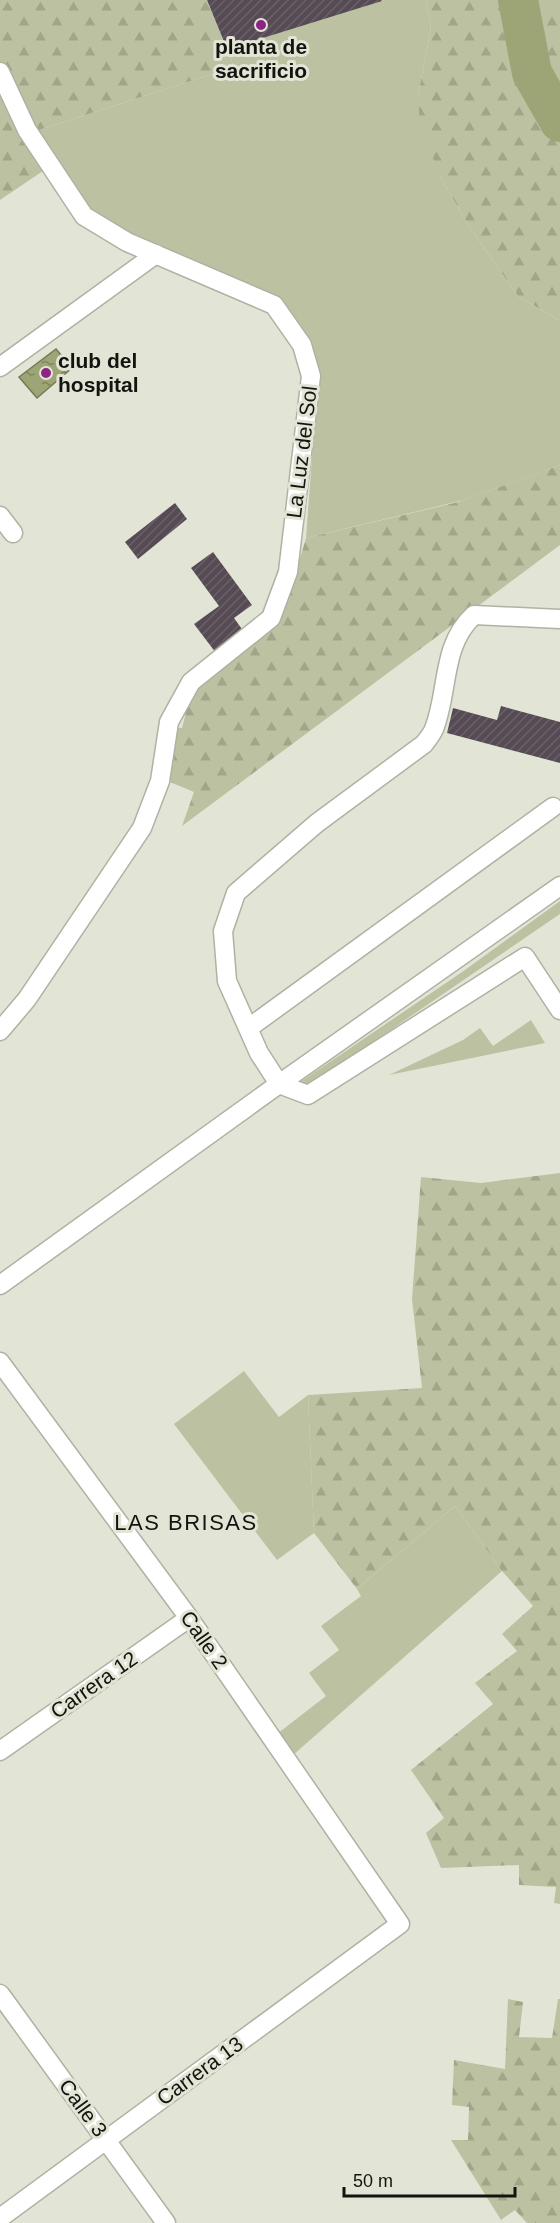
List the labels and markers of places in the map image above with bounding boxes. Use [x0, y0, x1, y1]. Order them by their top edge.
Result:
marker: planta de sacrificio [254, 18, 268, 32]
place label: planta de sacrificio [215, 35, 307, 82]
place label: club del hospital [58, 349, 139, 396]
marker: club del hospital [39, 366, 53, 380]

